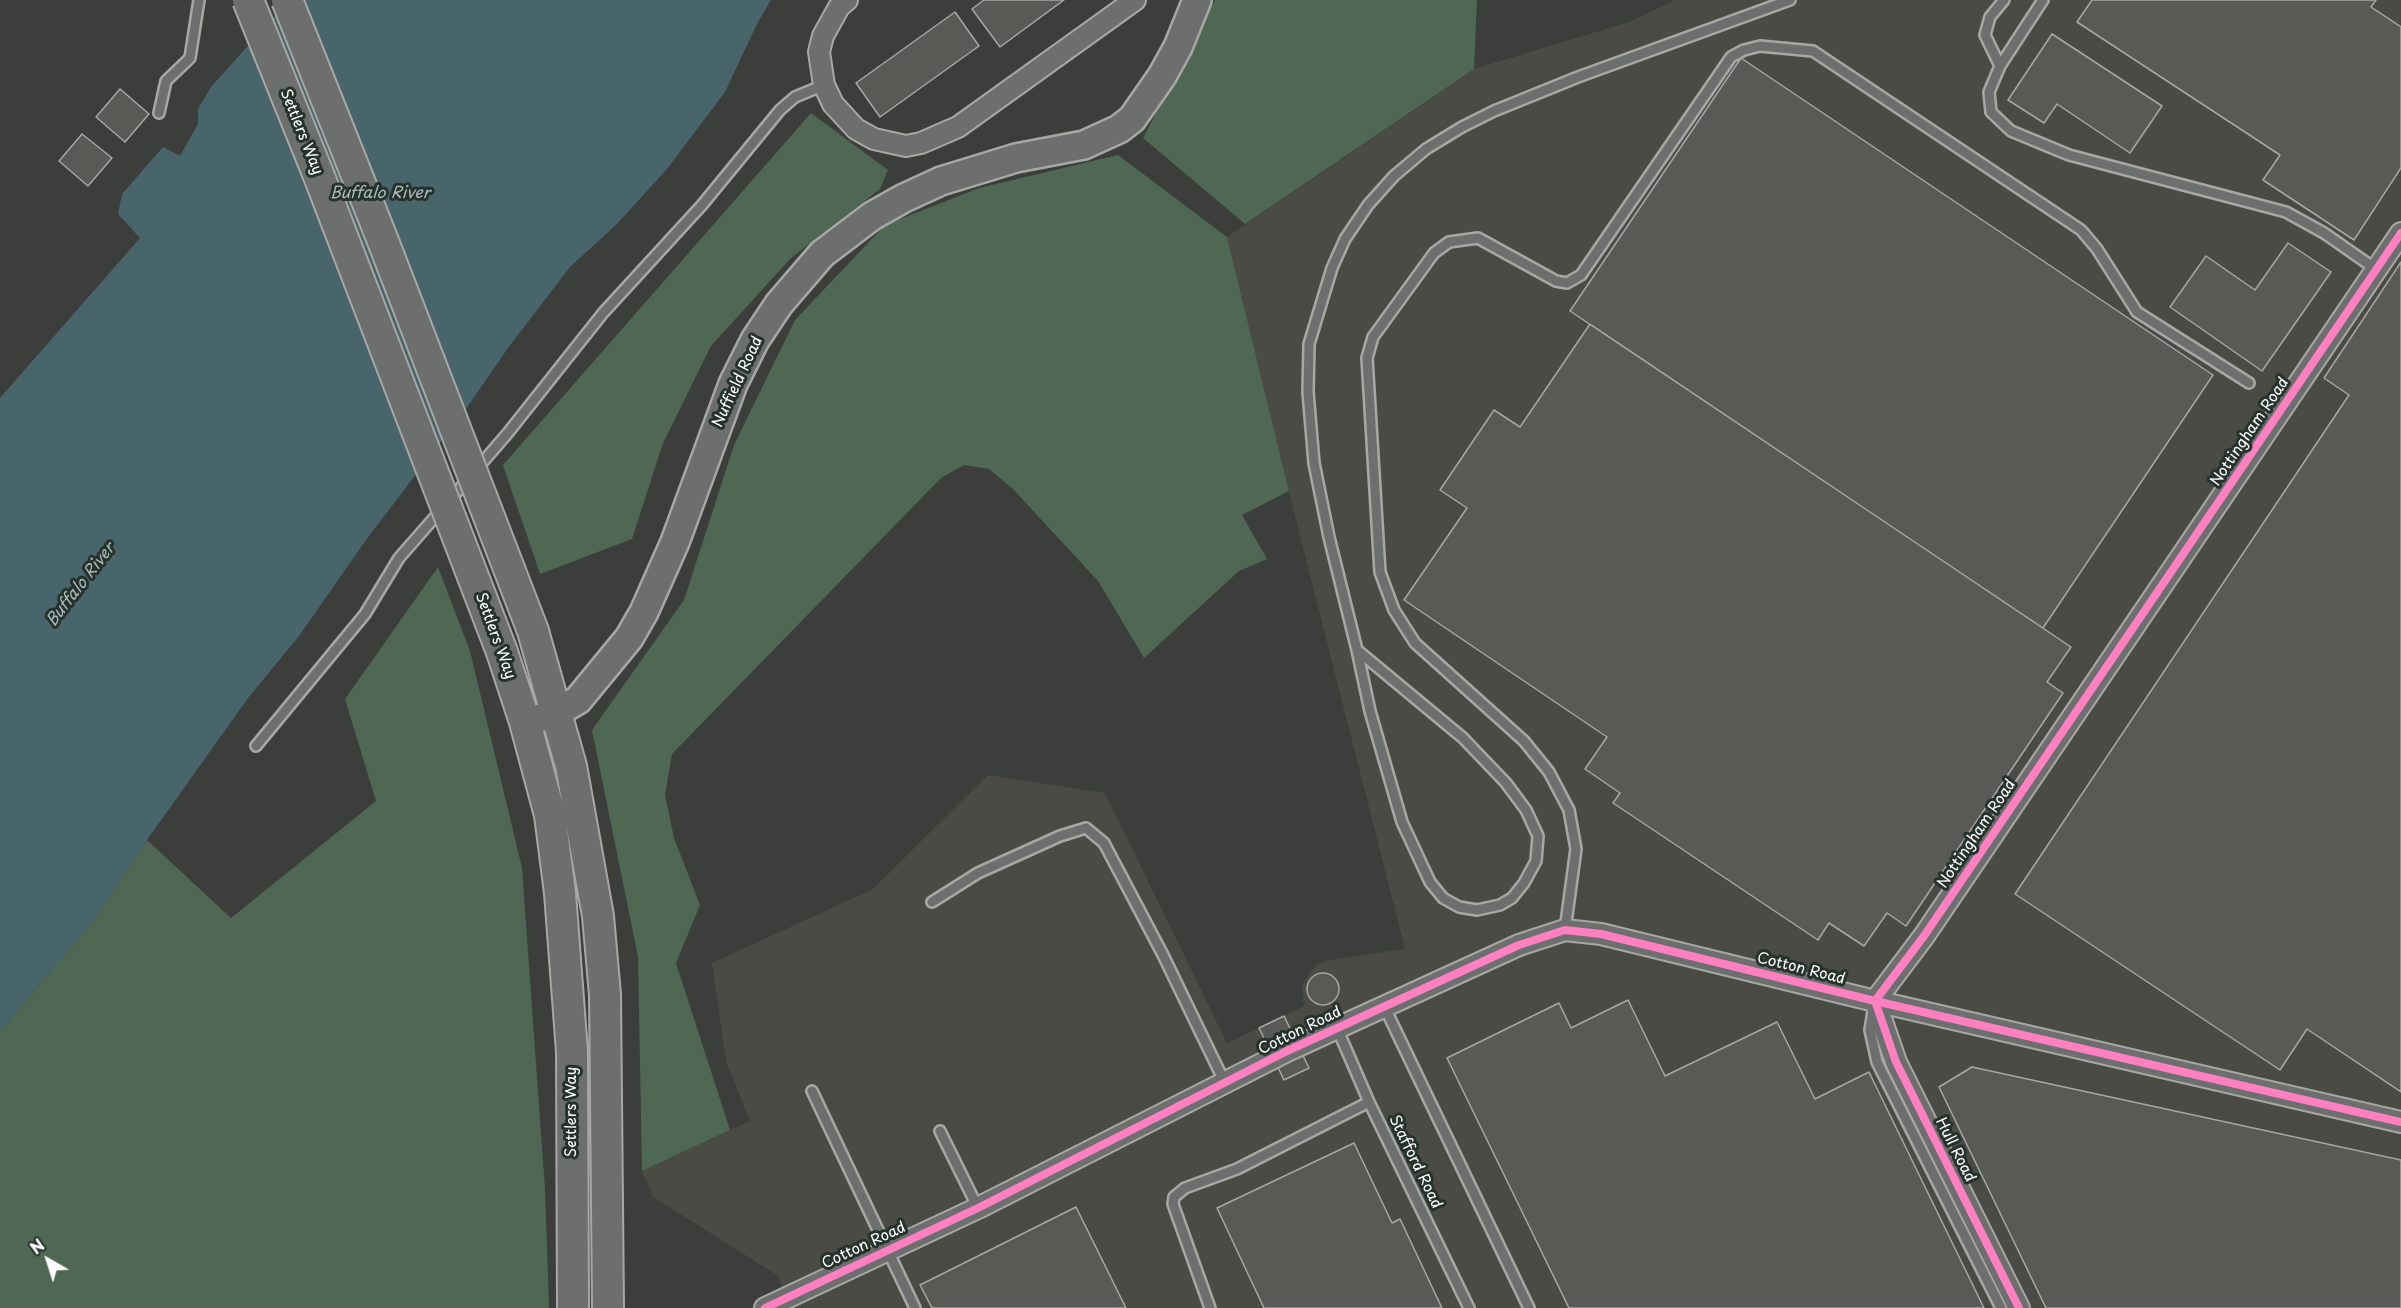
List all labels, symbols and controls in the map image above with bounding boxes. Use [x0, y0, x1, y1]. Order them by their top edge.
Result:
street label: Settlers Way [276, 87, 326, 177]
water label: Buffalo River [330, 184, 430, 204]
street label: Nuffield Road [709, 334, 767, 430]
street label: Nottingham Road [2207, 374, 2293, 490]
water label: Buffalo River [43, 540, 119, 630]
street label: Settlers Way [471, 590, 519, 682]
street label: Nottingham Road [1934, 776, 2020, 892]
street label: Cotton Road [1755, 949, 1847, 989]
street label: Cotton Road [1255, 1003, 1345, 1059]
street label: Settlers Way [563, 1067, 581, 1157]
street label: Stafford Road [1385, 1112, 1445, 1212]
street label: Hull Road [1931, 1115, 1979, 1185]
street label: Cotton Road [819, 1219, 909, 1273]
north arrow [18, 1230, 78, 1290]
text: N [24, 1233, 49, 1259]

